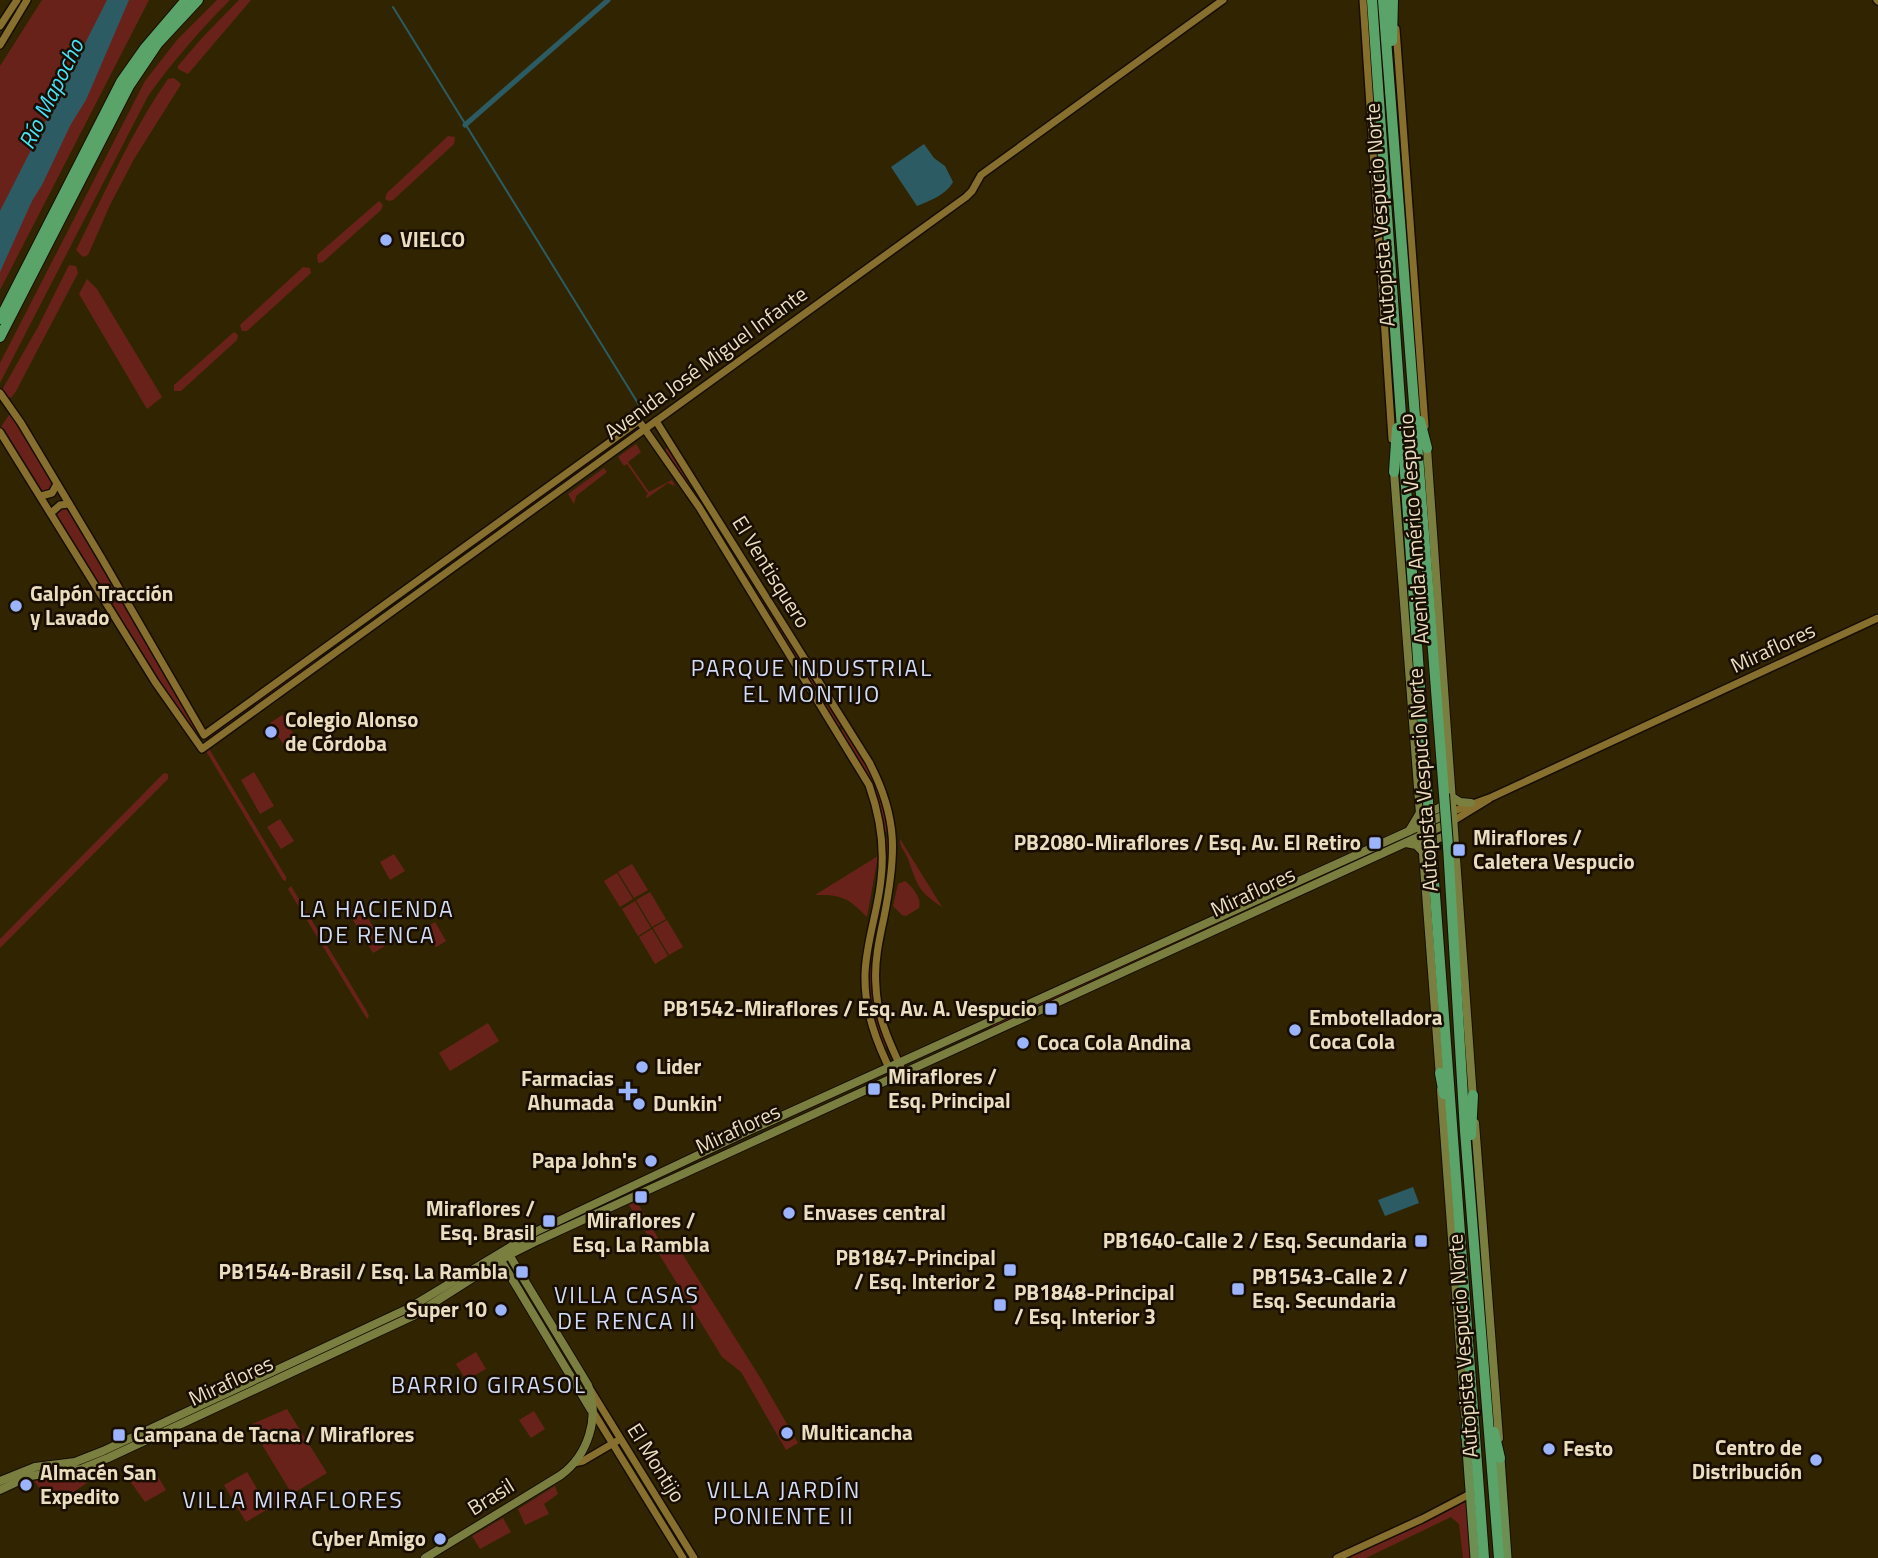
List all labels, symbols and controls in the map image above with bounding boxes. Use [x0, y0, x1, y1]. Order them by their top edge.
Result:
water label: Río Mapocho [9, 32, 93, 155]
street label: Autopista Vespucio Norte [1355, 102, 1403, 328]
place label: VIELCO [400, 223, 465, 255]
marker: VIELCO [378, 232, 394, 248]
street label: Avenida José Miguel Infante [597, 277, 814, 447]
street label: Avenida Américo Vespucio [1389, 413, 1437, 645]
street label: El Ventisquero [725, 509, 819, 634]
place label: Galpón Tracción y Lavado [30, 577, 173, 633]
marker: Galpón Tracción y Lavado [8, 598, 24, 614]
street label: Miraflores [1725, 614, 1820, 681]
district label: PARQUE INDUSTRIAL EL MONTIJO [691, 650, 933, 711]
street label: Autopista Vespucio Norte [1398, 667, 1446, 893]
place label: Colegio Alonso de Córdoba [285, 703, 418, 759]
marker: Colegio Alonso de Córdoba [263, 724, 279, 740]
place label: Miraflores / Caletera Vespucio [1473, 821, 1635, 877]
place label: PB2080-Miraflores / Esq. Av. El Retiro [1014, 826, 1361, 858]
marker: PB2080-Miraflores / Esq. Av. El Retiro [1367, 835, 1383, 851]
marker: Miraflores / Caletera Vespucio [1451, 842, 1467, 858]
street label: Miraflores [1205, 858, 1300, 925]
district label: LA HACIENDA DE RENCA [299, 891, 455, 952]
place label: PB1542-Miraflores / Esq. Av. A. Vespucio [663, 992, 1037, 1024]
marker: PB1542-Miraflores / Esq. Av. A. Vespucio [1043, 1001, 1059, 1017]
place label: Embotelladora Coca Cola [1309, 1001, 1443, 1057]
marker: Embotelladora Coca Cola [1287, 1022, 1303, 1038]
place label: Coca Cola Andina [1037, 1026, 1191, 1058]
marker: Coca Cola Andina [1015, 1035, 1031, 1051]
place label: Lider [656, 1050, 702, 1082]
marker: Lider [634, 1059, 650, 1075]
place label: Miraflores / Esq. Principal [888, 1060, 1011, 1116]
place label: Farmacias Ahumada [521, 1062, 614, 1118]
marker: Miraflores / Esq. Principal [866, 1081, 882, 1097]
marker: Farmacias Ahumada [620, 1083, 636, 1099]
place label: Dunkin' [653, 1087, 722, 1119]
street label: Miraflores [690, 1095, 785, 1162]
marker: Dunkin' [631, 1096, 647, 1112]
place label: Papa John's [532, 1144, 637, 1176]
marker: Papa John's [643, 1153, 659, 1169]
marker: Miraflores / Esq. La Rambla [633, 1189, 649, 1205]
place label: Miraflores / Esq. Brasil [426, 1192, 535, 1248]
place label: Envases central [803, 1196, 946, 1228]
place label: Miraflores / Esq. La Rambla [572, 1204, 710, 1260]
marker: Envases central [781, 1205, 797, 1221]
marker: Miraflores / Esq. Brasil [541, 1213, 557, 1229]
place label: PB1640-Calle 2 / Esq. Secundaria [1103, 1224, 1407, 1256]
marker: PB1640-Calle 2 / Esq. Secundaria [1413, 1233, 1429, 1249]
street label: Autopista Vespucio Norte [1438, 1233, 1486, 1459]
place label: PB1847-Principal / Esq. Interior 2 [835, 1241, 996, 1297]
place label: PB1544-Brasil / Esq. La Rambla [219, 1255, 508, 1287]
place label: PB1543-Calle 2 / Esq. Secundaria [1252, 1260, 1408, 1316]
marker: PB1847-Principal / Esq. Interior 2 [1002, 1262, 1018, 1278]
marker: PB1544-Brasil / Esq. La Rambla [514, 1264, 530, 1280]
place label: PB1848-Principal / Esq. Interior 3 [1014, 1276, 1175, 1332]
district label: VILLA CASAS DE RENCA II [554, 1277, 700, 1338]
marker: PB1543-Calle 2 / Esq. Secundaria [1230, 1281, 1246, 1297]
place label: Super 10 [406, 1293, 487, 1325]
marker: PB1848-Principal / Esq. Interior 3 [992, 1297, 1008, 1313]
marker: Super 10 [493, 1302, 509, 1318]
street label: Miraflores [183, 1347, 278, 1414]
district label: BARRIO GIRASOL [391, 1367, 587, 1402]
street label: El Montijo [620, 1416, 694, 1509]
place label: Multicancha [801, 1416, 913, 1448]
place label: Campana de Tacna / Miraflores [133, 1418, 415, 1450]
marker: Multicancha [779, 1425, 795, 1441]
marker: Campana de Tacna / Miraflores [111, 1427, 127, 1443]
place label: Centro de Distribución [1692, 1431, 1802, 1487]
place label: Festo [1563, 1432, 1613, 1464]
marker: Festo [1541, 1441, 1557, 1457]
marker: Centro de Distribución [1808, 1452, 1824, 1468]
place label: Almacén San Expedito [40, 1456, 157, 1512]
street label: Brasil [461, 1469, 520, 1523]
district label: VILLA JARDÍN PONIENTE II [707, 1472, 861, 1533]
marker: Almacén San Expedito [18, 1477, 34, 1493]
district label: VILLA MIRAFLORES [182, 1482, 404, 1517]
place label: Cyber Amigo [312, 1522, 426, 1554]
marker: Cyber Amigo [432, 1531, 448, 1547]

